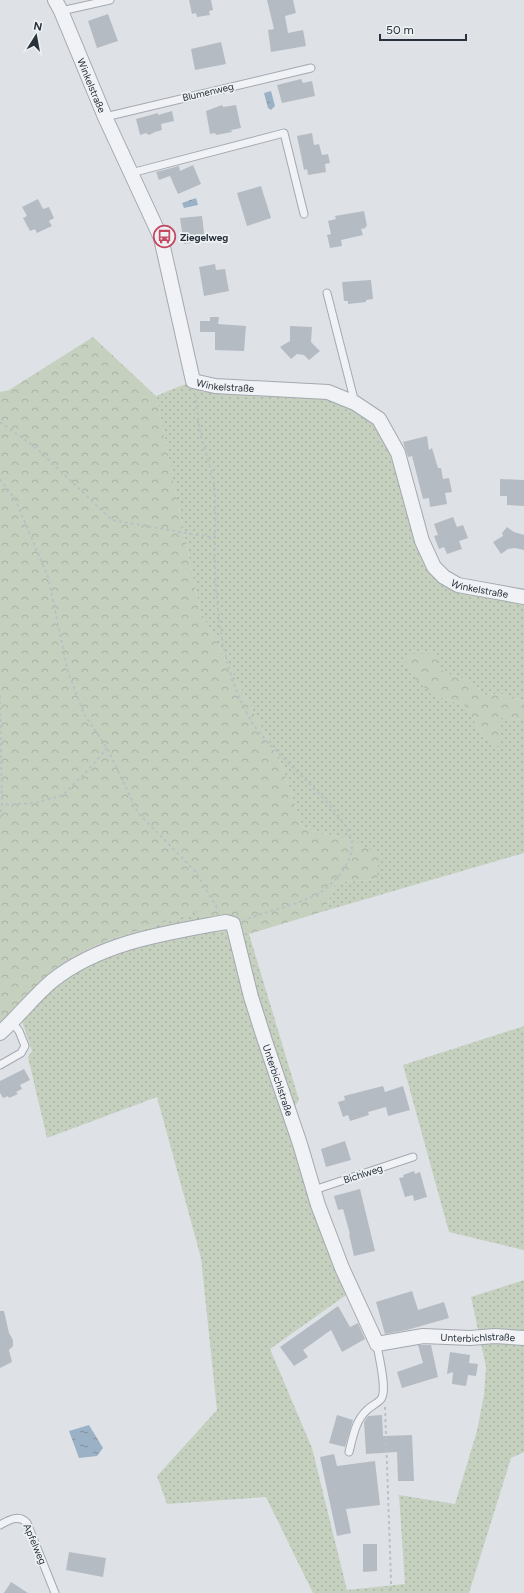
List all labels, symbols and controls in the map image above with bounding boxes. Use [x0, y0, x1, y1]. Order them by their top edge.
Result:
north arrow [16, 16, 56, 56]
scale bar [380, 16, 466, 42]
text: N [32, 19, 43, 34]
text: 50 m [386, 23, 414, 37]
street label: Winkelstraße [75, 56, 109, 115]
street label: Blumenweg [181, 80, 235, 104]
bus stop icon: Ziegelweg [152, 224, 178, 250]
place label: Ziegelweg [180, 231, 228, 244]
street label: Winkelstraße [195, 376, 255, 395]
street label: Winkelstraße [449, 576, 510, 601]
street label: Unterbichlstraße [260, 1042, 297, 1118]
street label: Bichlweg [342, 1161, 384, 1186]
street label: Unterbichlstraße [440, 1329, 516, 1345]
street label: Apfelweg [21, 1522, 49, 1566]

